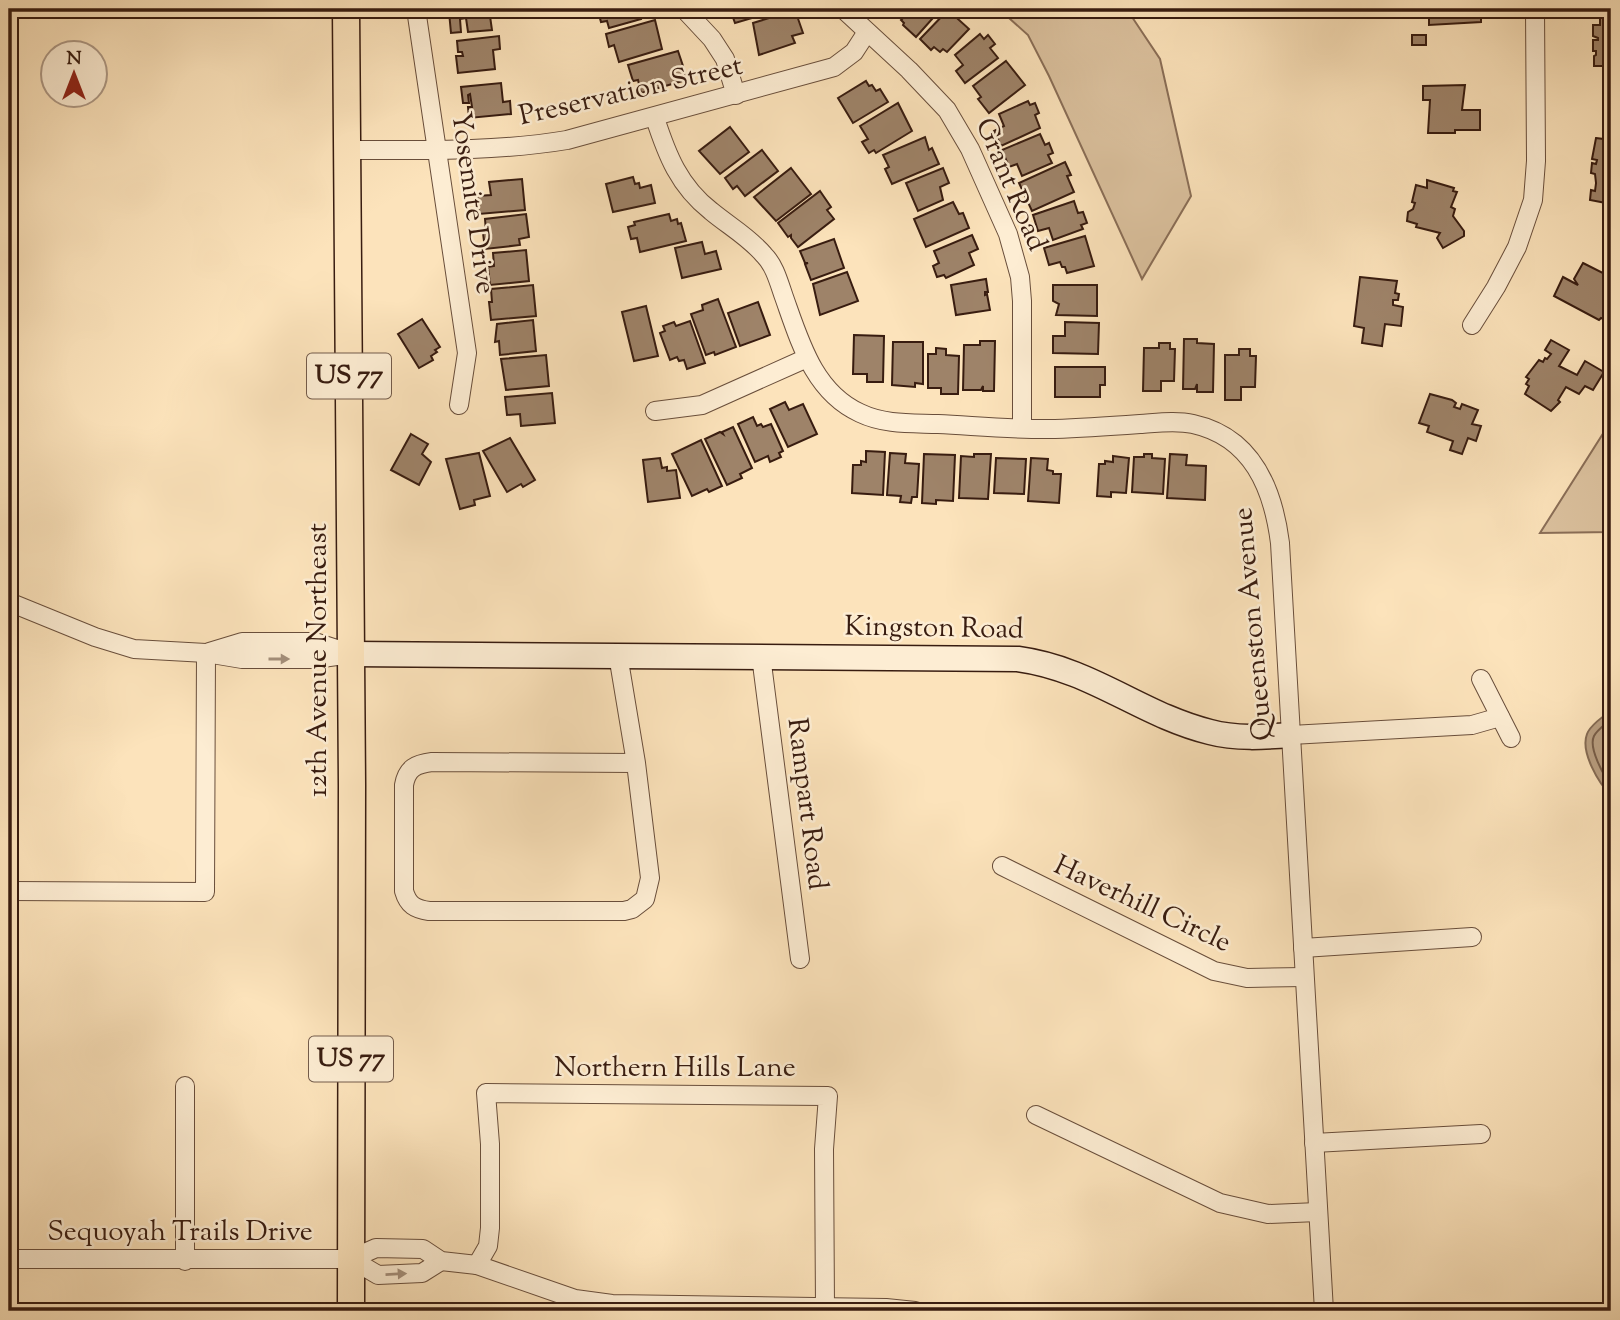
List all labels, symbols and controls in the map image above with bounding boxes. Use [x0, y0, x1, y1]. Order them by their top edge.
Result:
north arrow [38, 38, 108, 108]
text: N [66, 46, 82, 73]
street label: Preservation Street [515, 47, 747, 137]
street label: Yosemite Drive [439, 109, 505, 297]
street label: Grant Road [964, 112, 1056, 258]
road number: US 77 [307, 354, 391, 398]
street label: Queenston Avenue [1224, 506, 1284, 742]
street label: 12th Avenue Northeast [299, 523, 339, 797]
street label: Kingston Road [844, 607, 1024, 651]
one-way arrow [268, 653, 290, 665]
street label: Rampart Road [776, 716, 836, 892]
street label: Haverhill Circle [1047, 846, 1237, 964]
road number: US 77 [309, 1036, 393, 1082]
street label: Northern Hills Lane [554, 1049, 796, 1089]
street label: Sequoyah Trails Drive [47, 1213, 313, 1253]
one-way arrow [385, 1269, 407, 1280]

